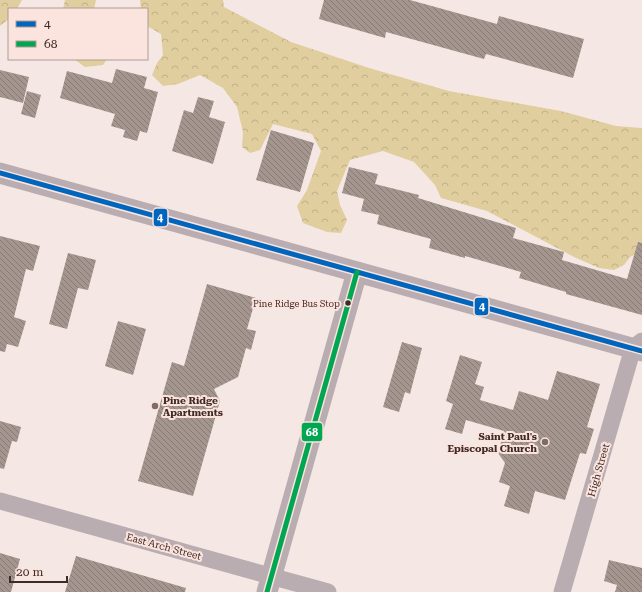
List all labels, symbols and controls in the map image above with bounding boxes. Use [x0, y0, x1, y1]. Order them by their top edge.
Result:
legend [8, 8, 148, 60]
text: 4 [44, 17, 51, 31]
text: 68 [44, 37, 58, 51]
line badge: 4 [153, 208, 168, 227]
text: 4 [157, 211, 164, 224]
line badge: 4 [474, 297, 489, 316]
marker: Pine Ridge Bus Stop [343, 298, 353, 308]
place label: Pine Ridge Bus Stop [253, 299, 340, 309]
text: 4 [479, 300, 486, 313]
place label: Pine Ridge Apartments [163, 395, 223, 418]
marker: Pine Ridge Apartments [150, 401, 160, 411]
line badge: 68 [301, 422, 323, 442]
text: 68 [306, 426, 318, 439]
place label: Saint Paul's Episcopal Church [447, 431, 537, 454]
marker: Saint Paul's Episcopal Church [540, 437, 550, 447]
street label: High Street [586, 442, 611, 498]
street label: East Arch Street [125, 531, 203, 562]
scale bar [10, 558, 67, 584]
text: 20 m [16, 565, 43, 579]

